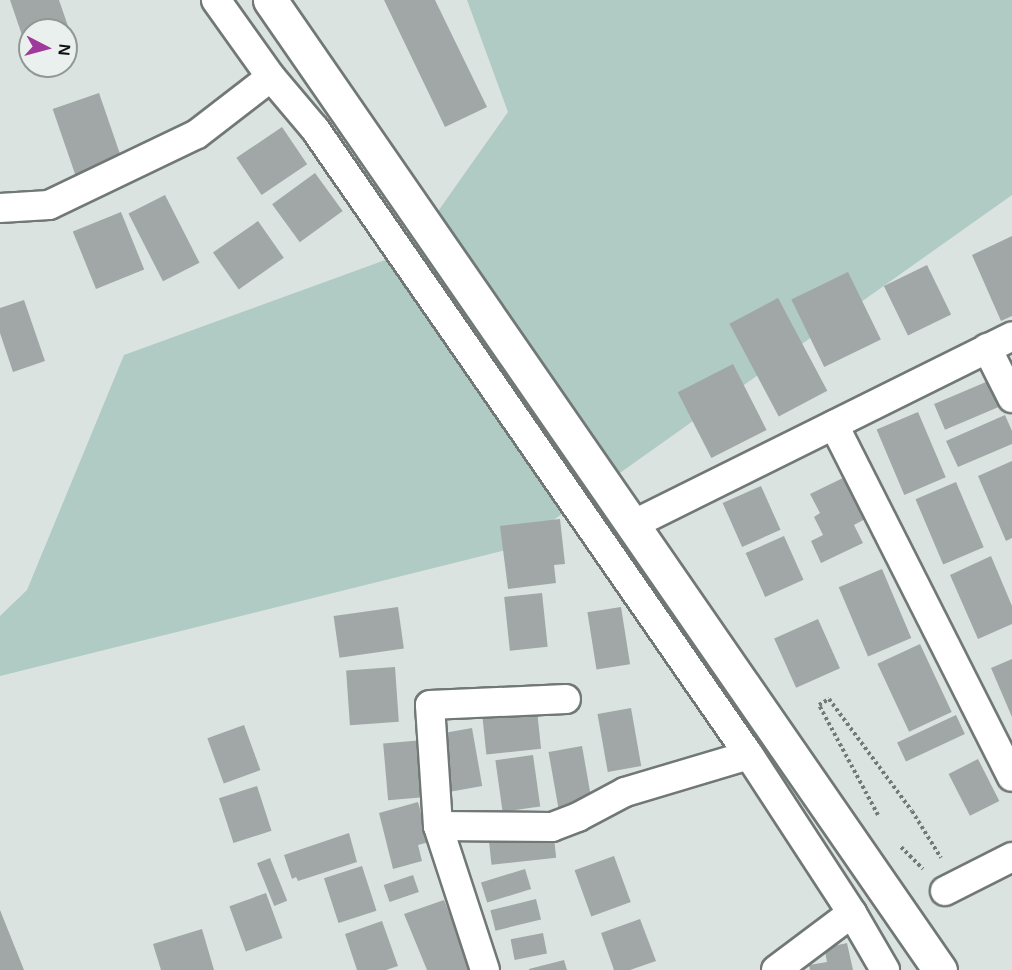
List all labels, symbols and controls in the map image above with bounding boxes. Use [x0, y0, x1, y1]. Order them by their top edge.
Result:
north arrow [18, 18, 78, 78]
text: N [55, 43, 73, 56]

